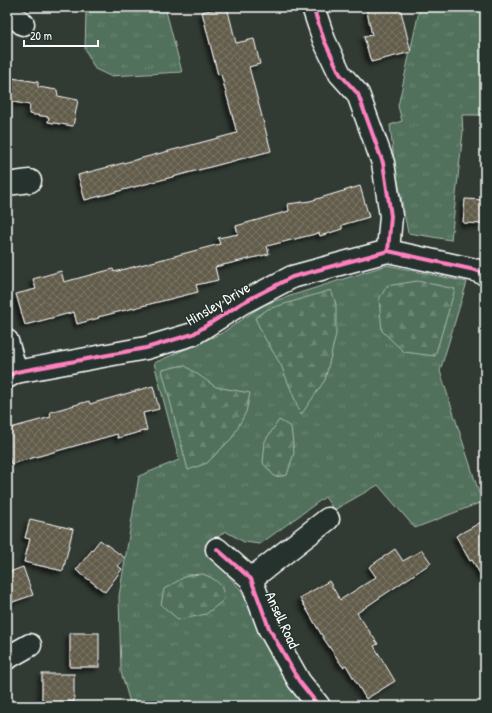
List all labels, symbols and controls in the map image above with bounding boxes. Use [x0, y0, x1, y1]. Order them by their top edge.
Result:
scale bar [24, 22, 98, 48]
text: 20 m [30, 27, 52, 44]
street label: Hinsley Drive [182, 277, 254, 330]
street label: Ansell Road [260, 588, 305, 652]

